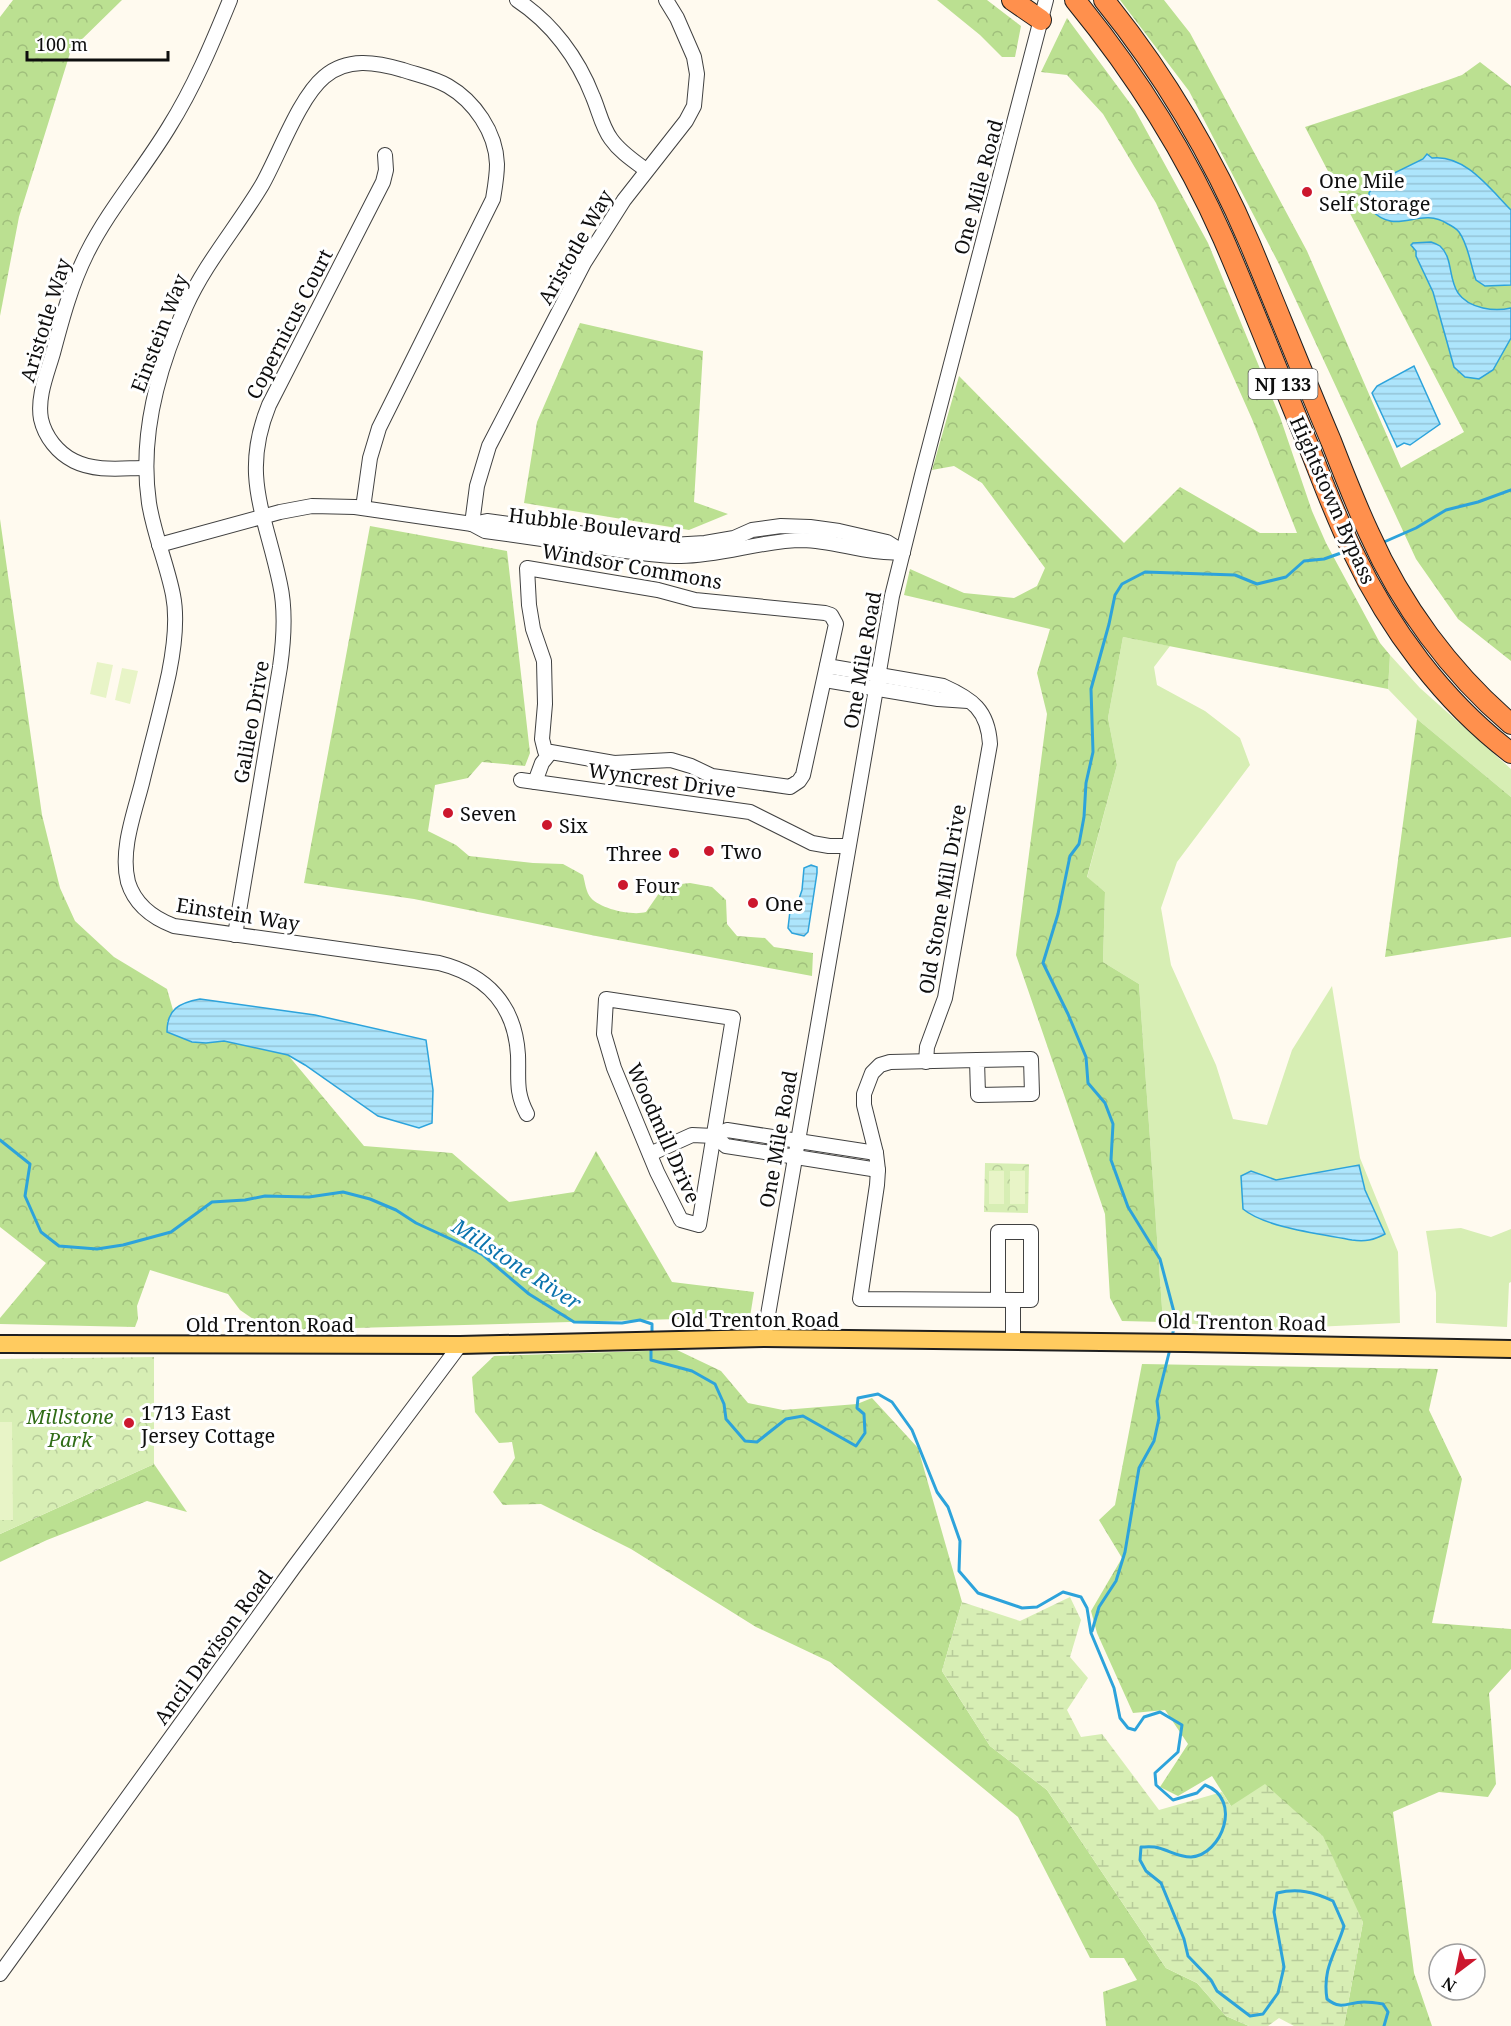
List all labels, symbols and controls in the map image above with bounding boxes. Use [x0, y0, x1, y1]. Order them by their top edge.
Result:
scale bar [27, 24, 168, 62]
text: 100 m [36, 32, 88, 56]
street label: One Mile Road [947, 116, 1009, 258]
place label: One Mile Self Storage [1319, 167, 1431, 217]
street label: Aristotle Way [531, 184, 619, 309]
marker: One Mile Self Storage [1300, 185, 1314, 199]
street label: Copernicus Court [239, 244, 339, 404]
street label: Aristotle Way [13, 254, 77, 385]
street label: Einstein Way [124, 269, 194, 396]
road number: NJ 133 [1248, 369, 1318, 399]
street label: Hightstown Bypass [1284, 412, 1382, 588]
street label: Hubble Boulevard [507, 501, 683, 549]
street label: Windsor Commons [540, 537, 724, 595]
street label: One Mile Road [837, 589, 887, 731]
street label: Galileo Drive [227, 658, 275, 786]
street label: Wyncrest Drive [586, 756, 738, 804]
place label: Seven [460, 800, 517, 827]
street label: Old Stone Mill Drive [912, 802, 972, 996]
marker: Seven [441, 806, 455, 820]
place label: Six [559, 812, 588, 839]
marker: Six [540, 818, 554, 832]
place label: Two [721, 838, 762, 865]
place label: Three [606, 840, 662, 867]
marker: Two [702, 844, 716, 858]
marker: Three [667, 846, 681, 860]
place label: Four [635, 872, 680, 899]
marker: Four [616, 878, 630, 892]
place label: One [765, 890, 803, 917]
street label: Einstein Way [174, 891, 302, 937]
marker: One [746, 896, 760, 910]
street label: Woodmill Drive [621, 1059, 707, 1207]
street label: One Mile Road [753, 1068, 803, 1210]
water label: Millstone River [446, 1211, 587, 1316]
street label: Old Trenton Road [671, 1306, 839, 1333]
street label: Old Trenton Road [1157, 1307, 1327, 1337]
street label: Old Trenton Road [186, 1311, 354, 1338]
place label: 1713 East Jersey Cottage [140, 1399, 275, 1449]
park label: Millstone Park [26, 1403, 114, 1453]
marker: 1713 East Jersey Cottage [122, 1416, 136, 1430]
street label: Ancil Davison Road [148, 1564, 278, 1730]
north arrow [1427, 1942, 1487, 2002]
text: N [1438, 1972, 1460, 1997]

